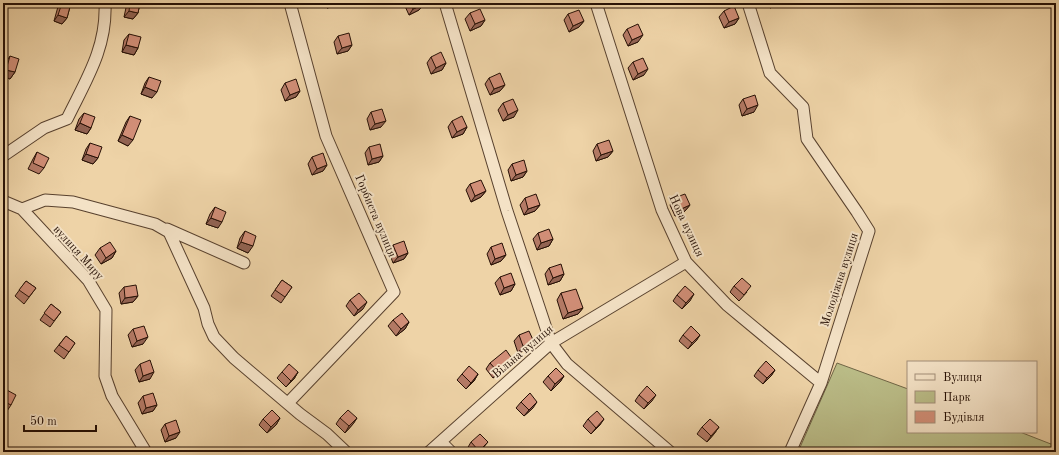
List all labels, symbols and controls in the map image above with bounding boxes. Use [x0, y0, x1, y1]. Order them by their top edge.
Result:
street label: Горбиста вулиця [352, 173, 398, 259]
street label: Нова вулиця [666, 193, 706, 259]
street label: вулиця Миру [50, 223, 106, 283]
street label: Молодіжна вулиця [818, 231, 861, 328]
street label: Вільна вулиця [490, 322, 556, 381]
legend [907, 361, 1037, 433]
text: Вулиця [943, 372, 982, 384]
text: Парк [943, 392, 971, 404]
scale bar [24, 407, 96, 433]
text: Будівля [943, 411, 985, 424]
text: 50 m [30, 415, 57, 428]

